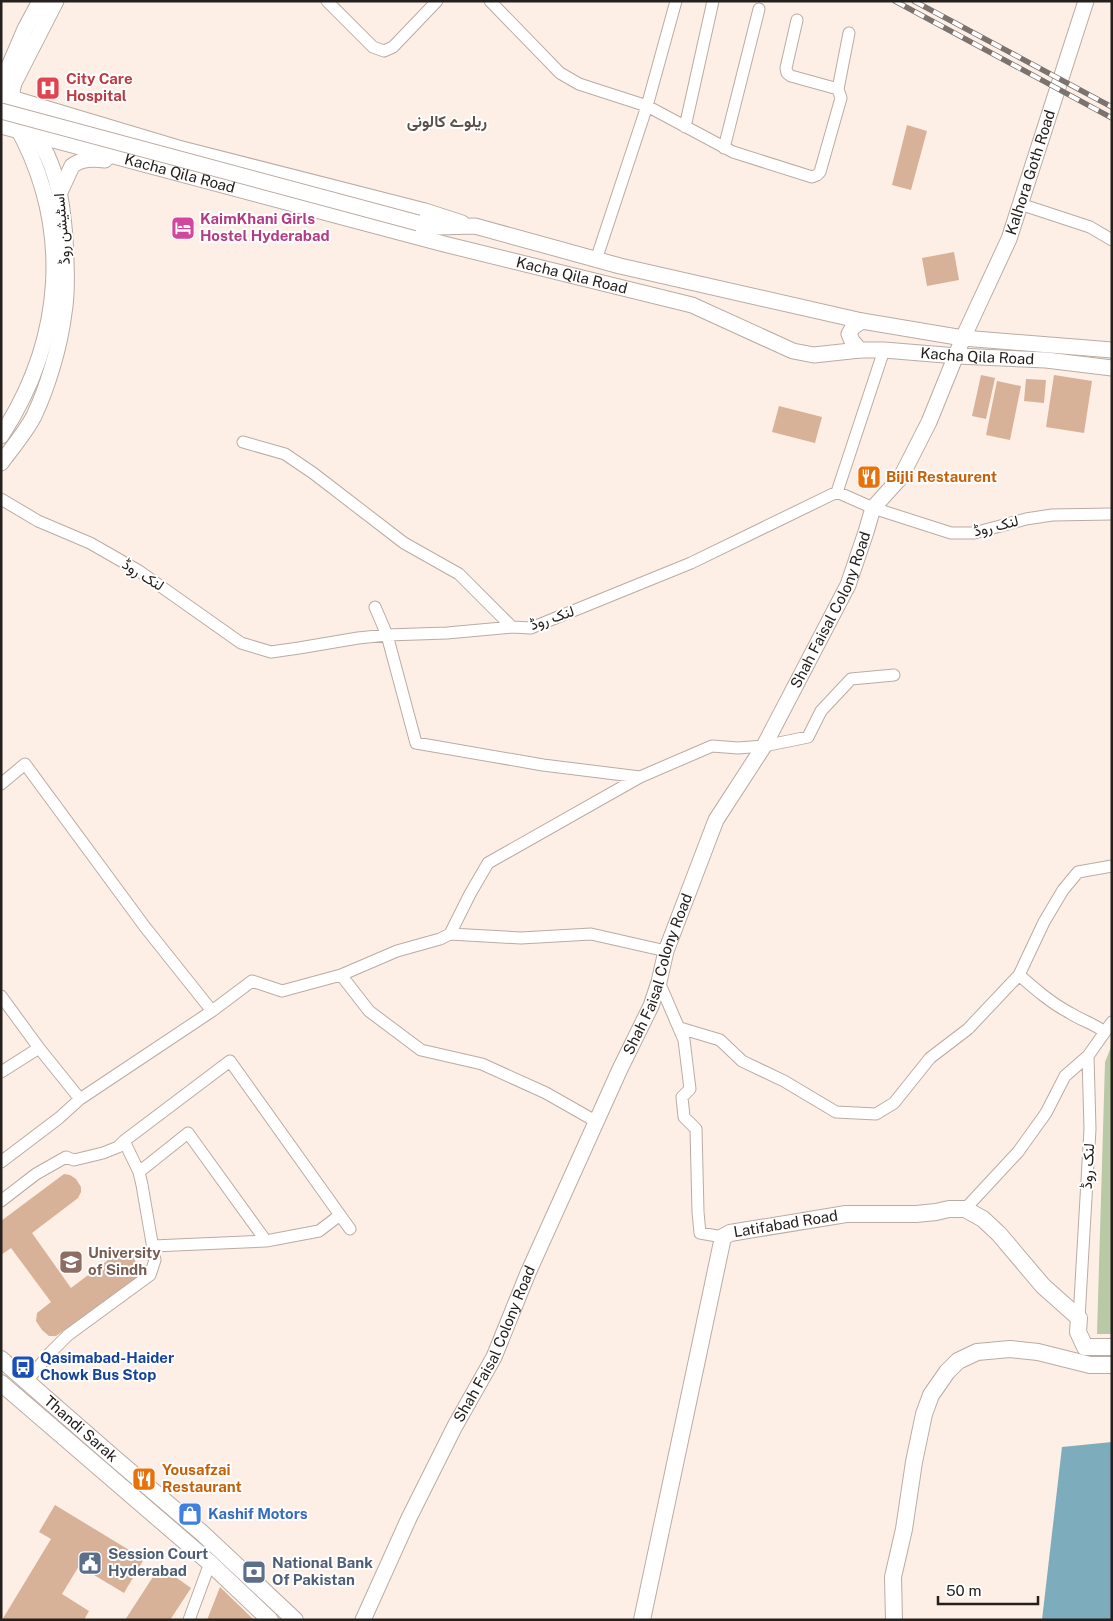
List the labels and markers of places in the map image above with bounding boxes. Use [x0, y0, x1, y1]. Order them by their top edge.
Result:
place label: City Care Hospital [66, 70, 133, 104]
hospital icon: City Care Hospital [35, 75, 61, 101]
place label: KaimKhani Girls Hostel Hyderabad [200, 210, 330, 244]
hotel icon: KaimKhani Girls Hostel Hyderabad [170, 215, 196, 241]
restaurant icon: Bijli Restaurent [856, 464, 882, 490]
place label: Bijli Restaurent [886, 468, 997, 485]
place label: University of Sindh [88, 1244, 161, 1278]
school or university icon: University of Sindh [58, 1249, 84, 1275]
place label: Qasimabad-Haider Chowk Bus Stop [40, 1349, 174, 1383]
bus stop icon: Qasimabad-Haider Chowk Bus Stop [10, 1354, 36, 1380]
place label: Yousafzai Restaurant [162, 1461, 242, 1495]
restaurant icon: Yousafzai Restaurant [131, 1466, 157, 1492]
shop icon: Kashif Motors [177, 1501, 203, 1527]
place label: Kashif Motors [208, 1505, 308, 1522]
place label: Session Court Hyderabad [108, 1545, 208, 1579]
public building icon: Session Court Hyderabad [77, 1550, 103, 1576]
place label: National Bank Of Pakistan [272, 1554, 373, 1588]
bank icon: National Bank Of Pakistan [241, 1559, 267, 1585]

